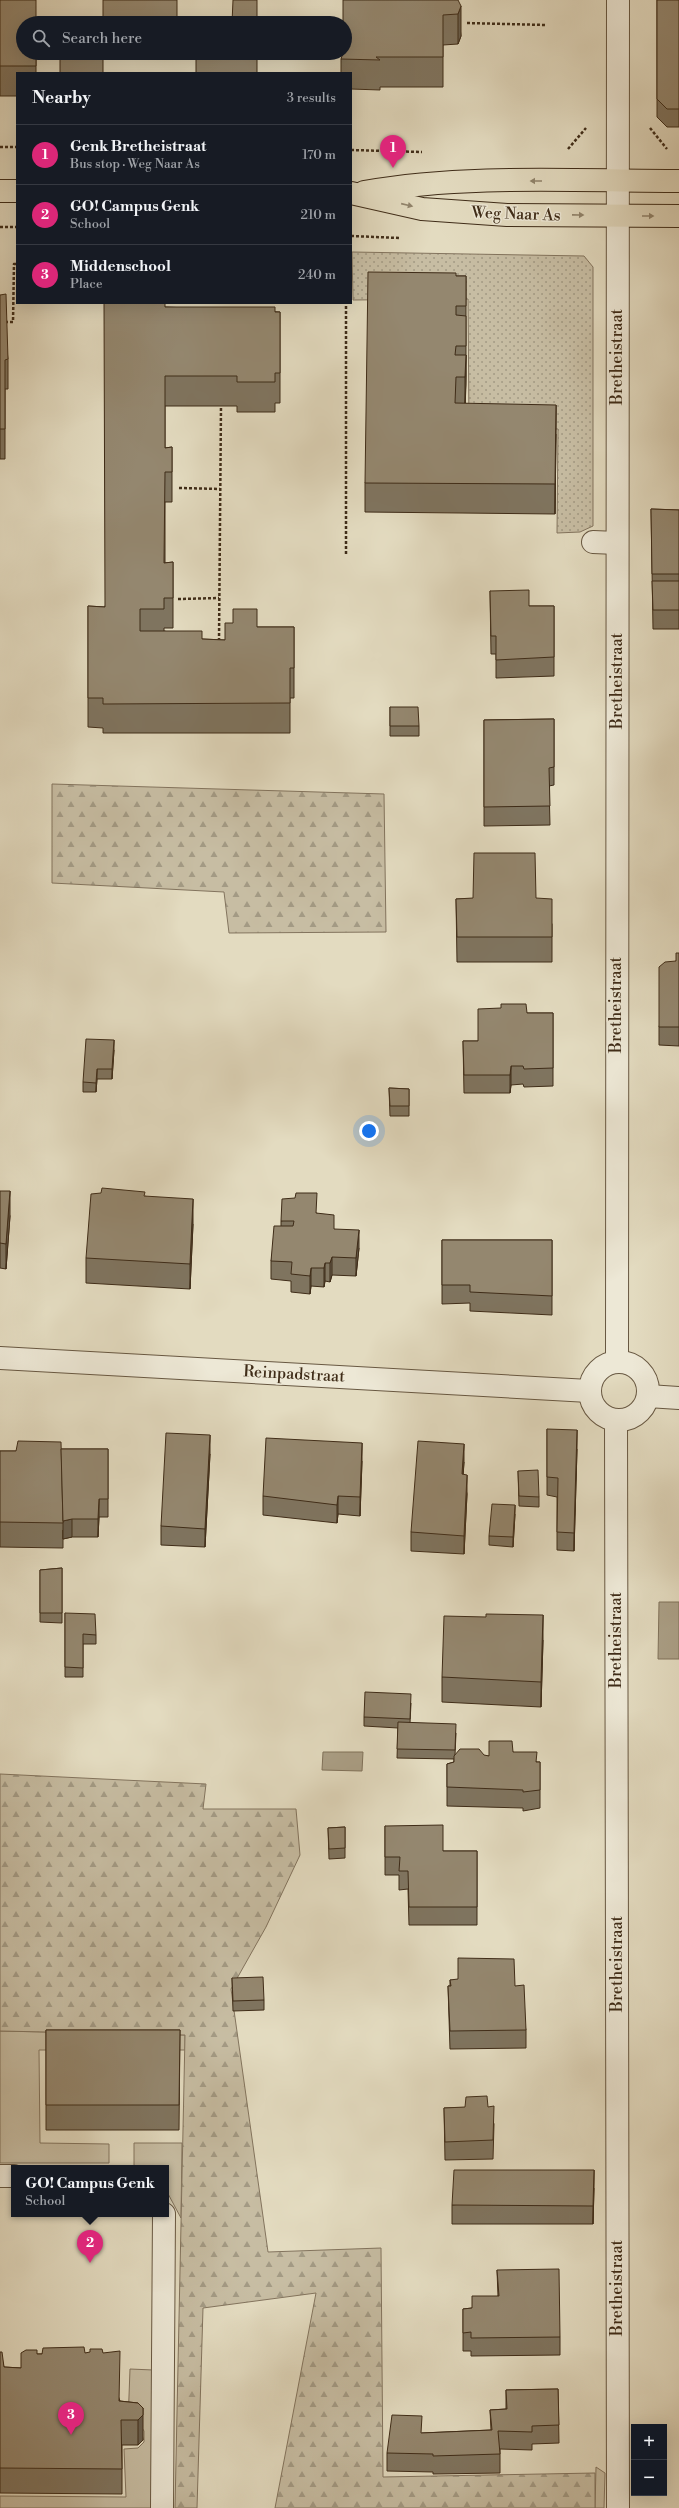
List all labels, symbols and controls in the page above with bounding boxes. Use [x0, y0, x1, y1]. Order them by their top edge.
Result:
search box [16, 16, 352, 60]
icon: search [30, 27, 52, 49]
text: Search here [62, 29, 142, 48]
text: Nearby [32, 87, 91, 109]
text: 3 results [287, 90, 336, 106]
pin: 1 [380, 135, 406, 168]
text: Genk Bretheistraat [70, 137, 206, 156]
text: 1 [42, 147, 48, 163]
text: 170 m [302, 147, 336, 163]
text: Bus stop · Weg Naar As [70, 156, 200, 172]
one-way arrow [529, 178, 542, 184]
text: GO! Campus Genk [70, 197, 199, 216]
street label: Weg Naar As [470, 202, 561, 226]
one-way arrow [401, 203, 413, 209]
text: 2 [41, 207, 49, 223]
text: 210 m [301, 207, 336, 223]
one-way arrow [572, 212, 584, 219]
one-way arrow [642, 213, 655, 219]
text: School [70, 216, 110, 232]
text: Middenschool [70, 257, 171, 276]
text: 3 [41, 267, 49, 283]
text: 240 m [298, 267, 336, 283]
text: Place [70, 276, 102, 292]
street label: Bretheistraat [607, 308, 627, 406]
street label: Bretheistraat [607, 632, 627, 730]
street label: Bretheistraat [606, 956, 626, 1054]
your location [359, 1121, 379, 1141]
street label: Reinpadstraat [243, 1361, 346, 1387]
street label: Bretheistraat [606, 1591, 626, 1689]
street label: Bretheistraat [607, 1915, 627, 2013]
popup [11, 2165, 169, 2217]
text: GO! Campus Genk [25, 2174, 155, 2193]
text: School [25, 2193, 65, 2209]
pin: 2 [77, 2230, 103, 2263]
street label: Bretheistraat [607, 2239, 627, 2337]
pin: 3 [58, 2402, 84, 2435]
map controls [631, 2424, 667, 2496]
button: + [631, 2424, 667, 2460]
button: − [631, 2460, 667, 2496]

